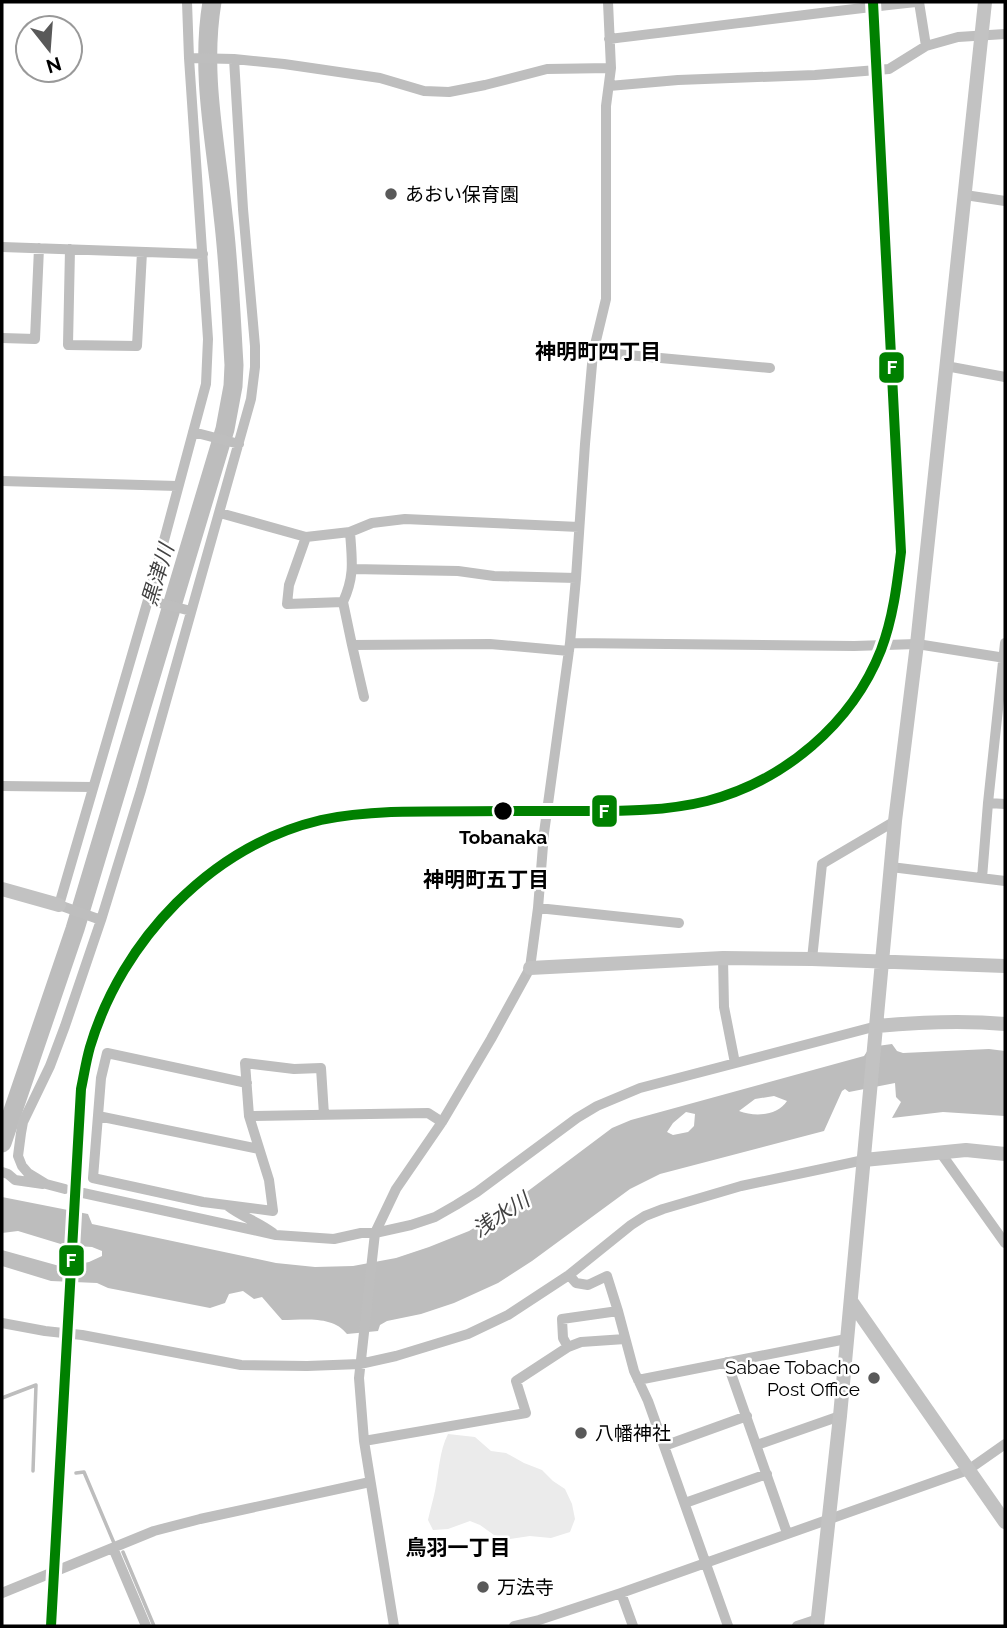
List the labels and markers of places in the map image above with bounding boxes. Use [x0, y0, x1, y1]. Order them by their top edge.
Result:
place label: あおい保育園 [405, 183, 519, 205]
marker: あおい保育園 [383, 186, 399, 202]
marker: Tobanaka [492, 800, 514, 822]
place label: Tobanaka [459, 826, 547, 848]
place label: Sabae Tobacho Post Office [725, 1356, 860, 1400]
marker: Sabae Tobacho Post Office [866, 1370, 882, 1386]
place label: 八幡神社 [595, 1422, 671, 1444]
marker: 八幡神社 [573, 1425, 589, 1441]
place label: 万法寺 [497, 1576, 554, 1598]
marker: 万法寺 [475, 1579, 491, 1595]

